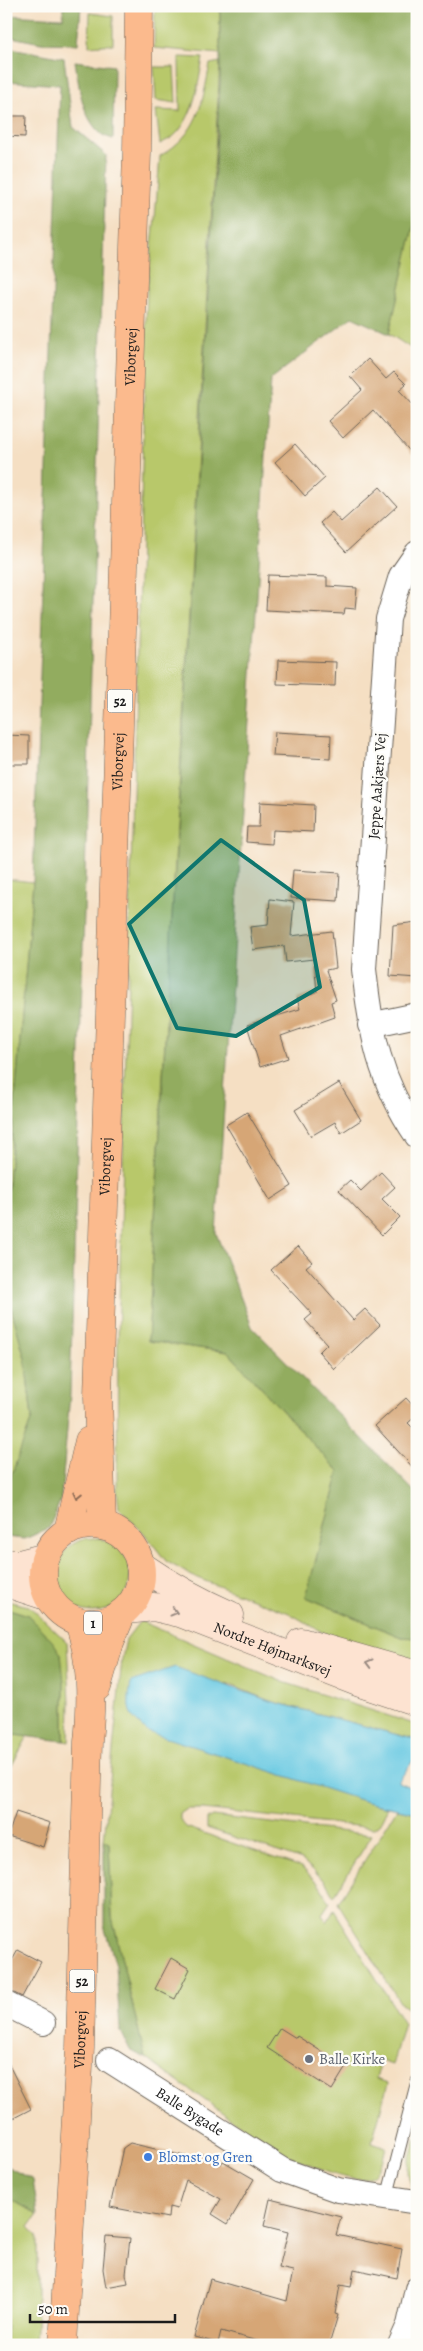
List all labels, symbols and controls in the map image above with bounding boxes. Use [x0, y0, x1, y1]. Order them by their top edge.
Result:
street label: Viborgvej [120, 327, 141, 387]
road number: 52 [108, 689, 132, 712]
street label: Viborgvej [107, 732, 129, 792]
street label: Jeppe Aakjærs Vej [363, 732, 391, 840]
street label: Viborgvej [94, 1137, 116, 1197]
one-way arrow [72, 1490, 83, 1499]
one-way arrow [170, 1606, 178, 1617]
road number: 1 [84, 1612, 102, 1635]
street label: Nordre Højmarksvej [211, 1617, 334, 1681]
one-way arrow [366, 1658, 374, 1668]
road number: 52 [70, 1970, 94, 1992]
street label: Viborgvej [69, 2010, 91, 2070]
place label: Balle Kirke [319, 2049, 386, 2069]
marker: Balle Kirke [303, 2053, 315, 2065]
street label: Balle Bygade [152, 2082, 228, 2141]
place label: Blomst og Gren [158, 2147, 253, 2167]
marker: Blomst og Gren [142, 2151, 154, 2163]
scale bar [30, 2291, 175, 2323]
text: 50 m [38, 2299, 68, 2319]

